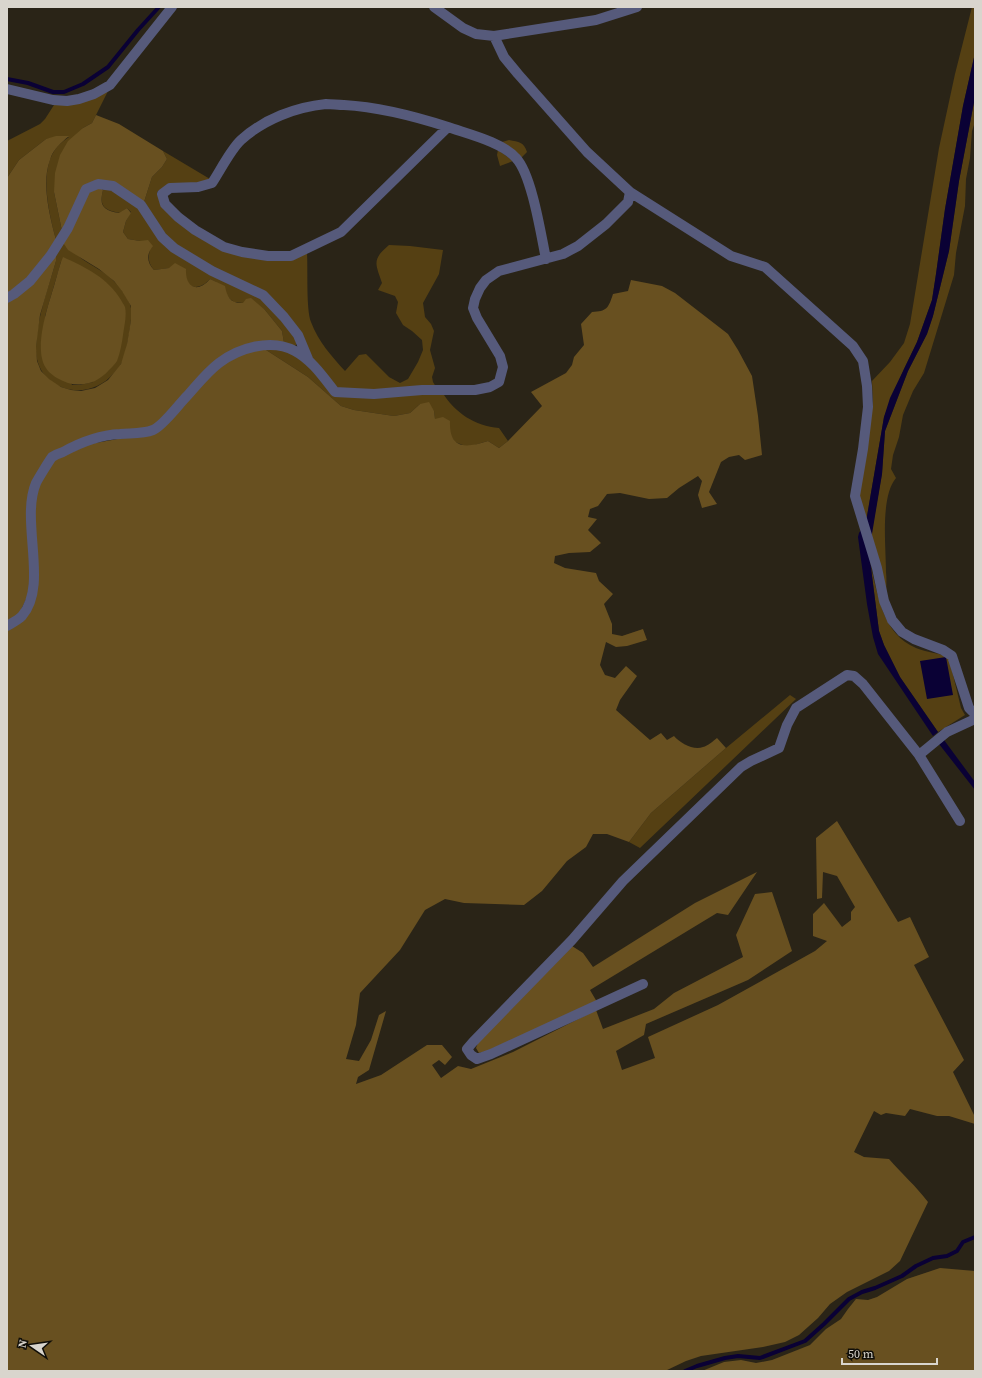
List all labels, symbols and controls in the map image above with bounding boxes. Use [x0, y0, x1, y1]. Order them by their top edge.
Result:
north arrow [12, 1326, 52, 1366]
text: N [15, 1338, 31, 1349]
scale bar [842, 1340, 937, 1366]
text: 50 m [848, 1346, 874, 1362]

